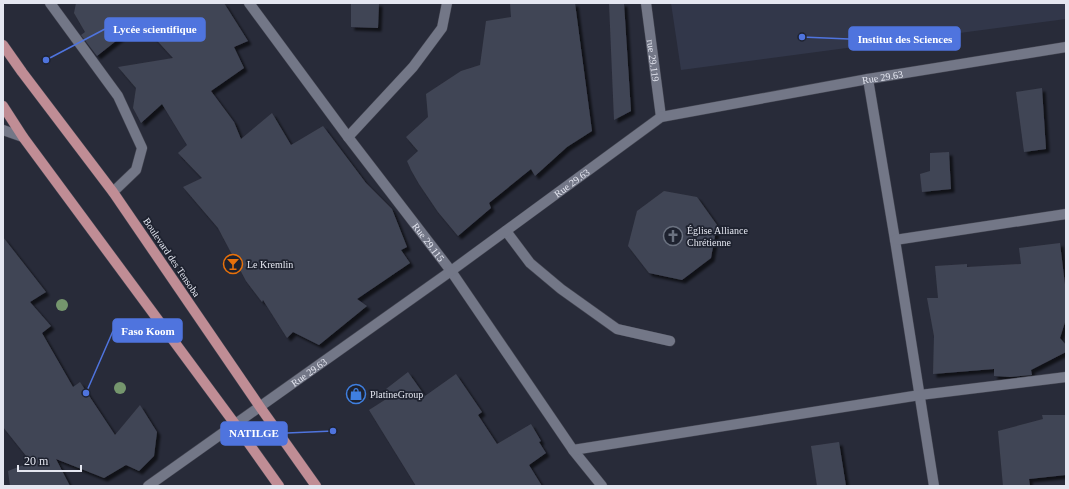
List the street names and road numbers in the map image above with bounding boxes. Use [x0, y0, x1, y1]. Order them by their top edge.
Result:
street label: rue 29.119 [645, 39, 661, 82]
street label: Rue 29.63 [861, 68, 904, 86]
street label: Rue 29.63 [552, 166, 592, 200]
street label: Boulevard des Tensoba [141, 216, 202, 299]
street label: Rue 29.115 [410, 221, 447, 264]
street label: Rue 29.63 [289, 356, 329, 389]

